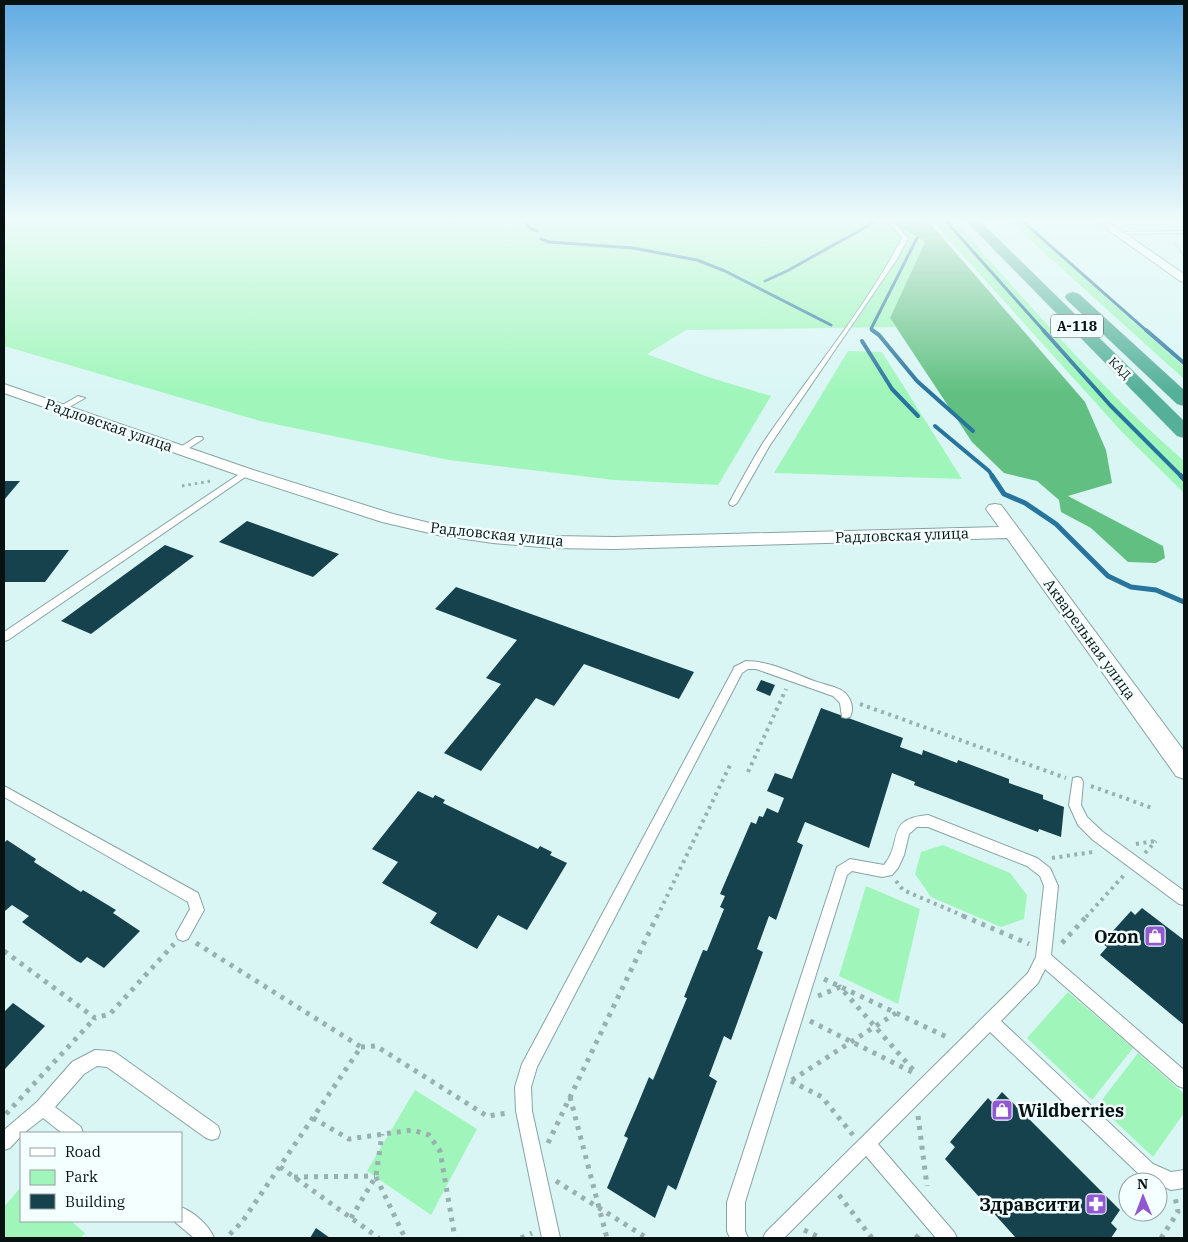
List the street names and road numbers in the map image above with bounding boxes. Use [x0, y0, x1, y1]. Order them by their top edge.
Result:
road number: А-118 [1051, 314, 1103, 338]
street label: КАД [1106, 354, 1134, 382]
street label: Радловская улица [43, 394, 175, 456]
street label: Радловская улица [429, 518, 565, 550]
street label: Радловская улица [835, 523, 969, 547]
street label: Акварельная улица [1040, 575, 1140, 703]

